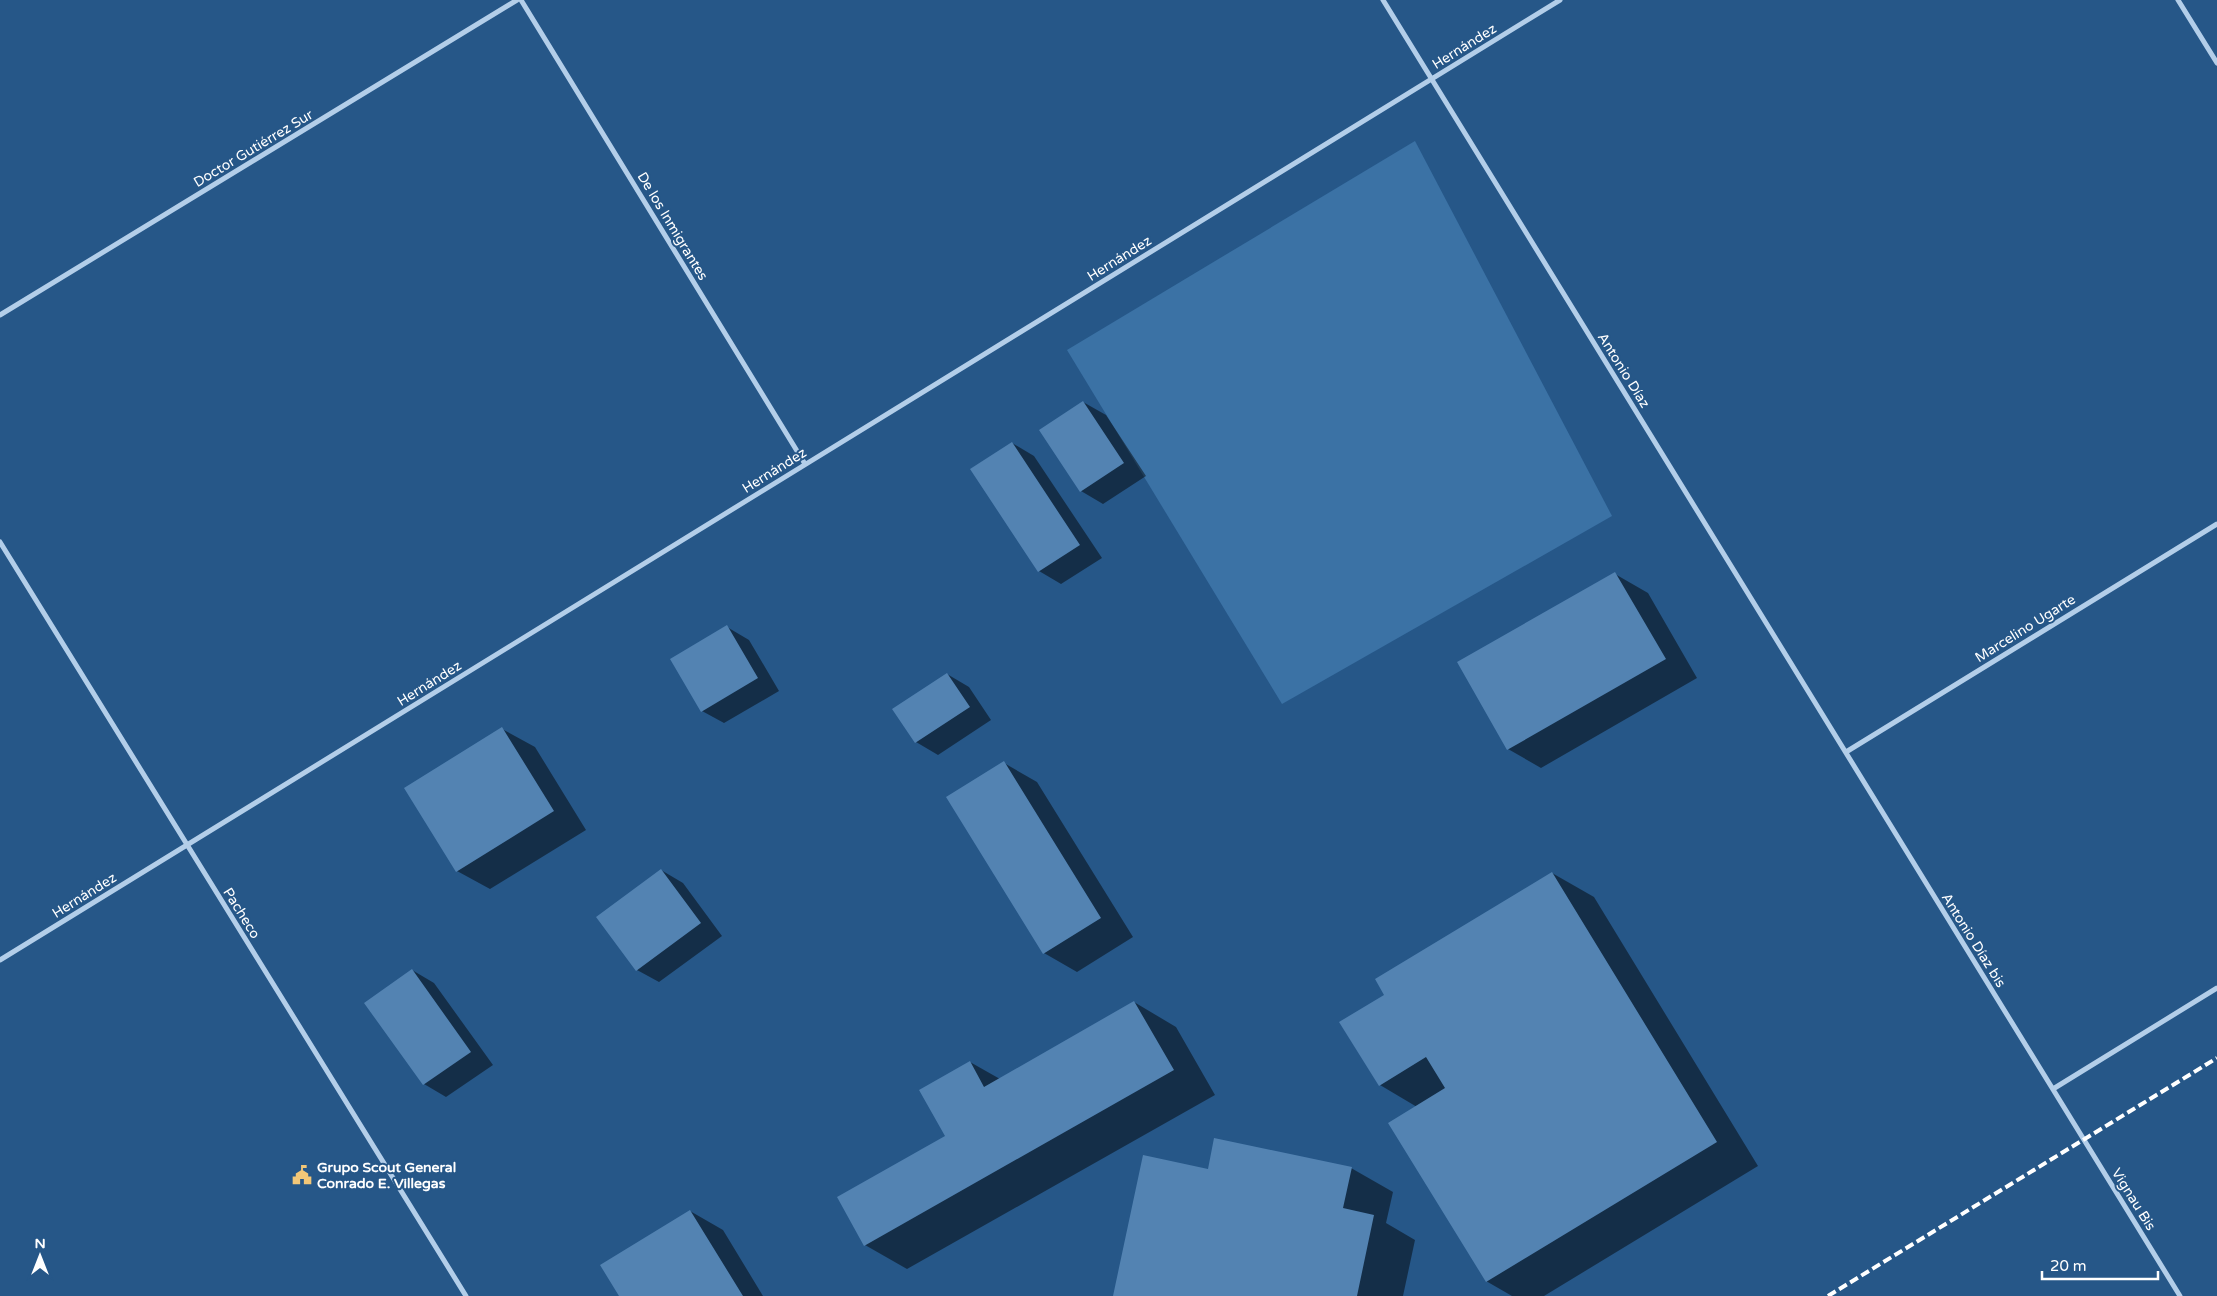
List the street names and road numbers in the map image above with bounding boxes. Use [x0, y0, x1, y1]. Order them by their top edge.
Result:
street label: Hernández [1429, 20, 1499, 73]
street label: Doctor Gutiérrez Sur [190, 106, 317, 191]
street label: De los Inmigrantes [634, 169, 712, 284]
street label: Hernández [1084, 232, 1154, 285]
street label: Antonio Díaz [1594, 330, 1653, 411]
street label: Hernández [739, 444, 809, 497]
street label: Marcelino Ugarte [1972, 591, 2079, 666]
street label: Hernández [394, 657, 464, 710]
street label: Hernández [49, 869, 119, 922]
street label: Pacheco [219, 885, 264, 942]
street label: Antonio Díaz bis [1938, 890, 2010, 991]
street label: Vignau Bis [2108, 1165, 2160, 1234]

